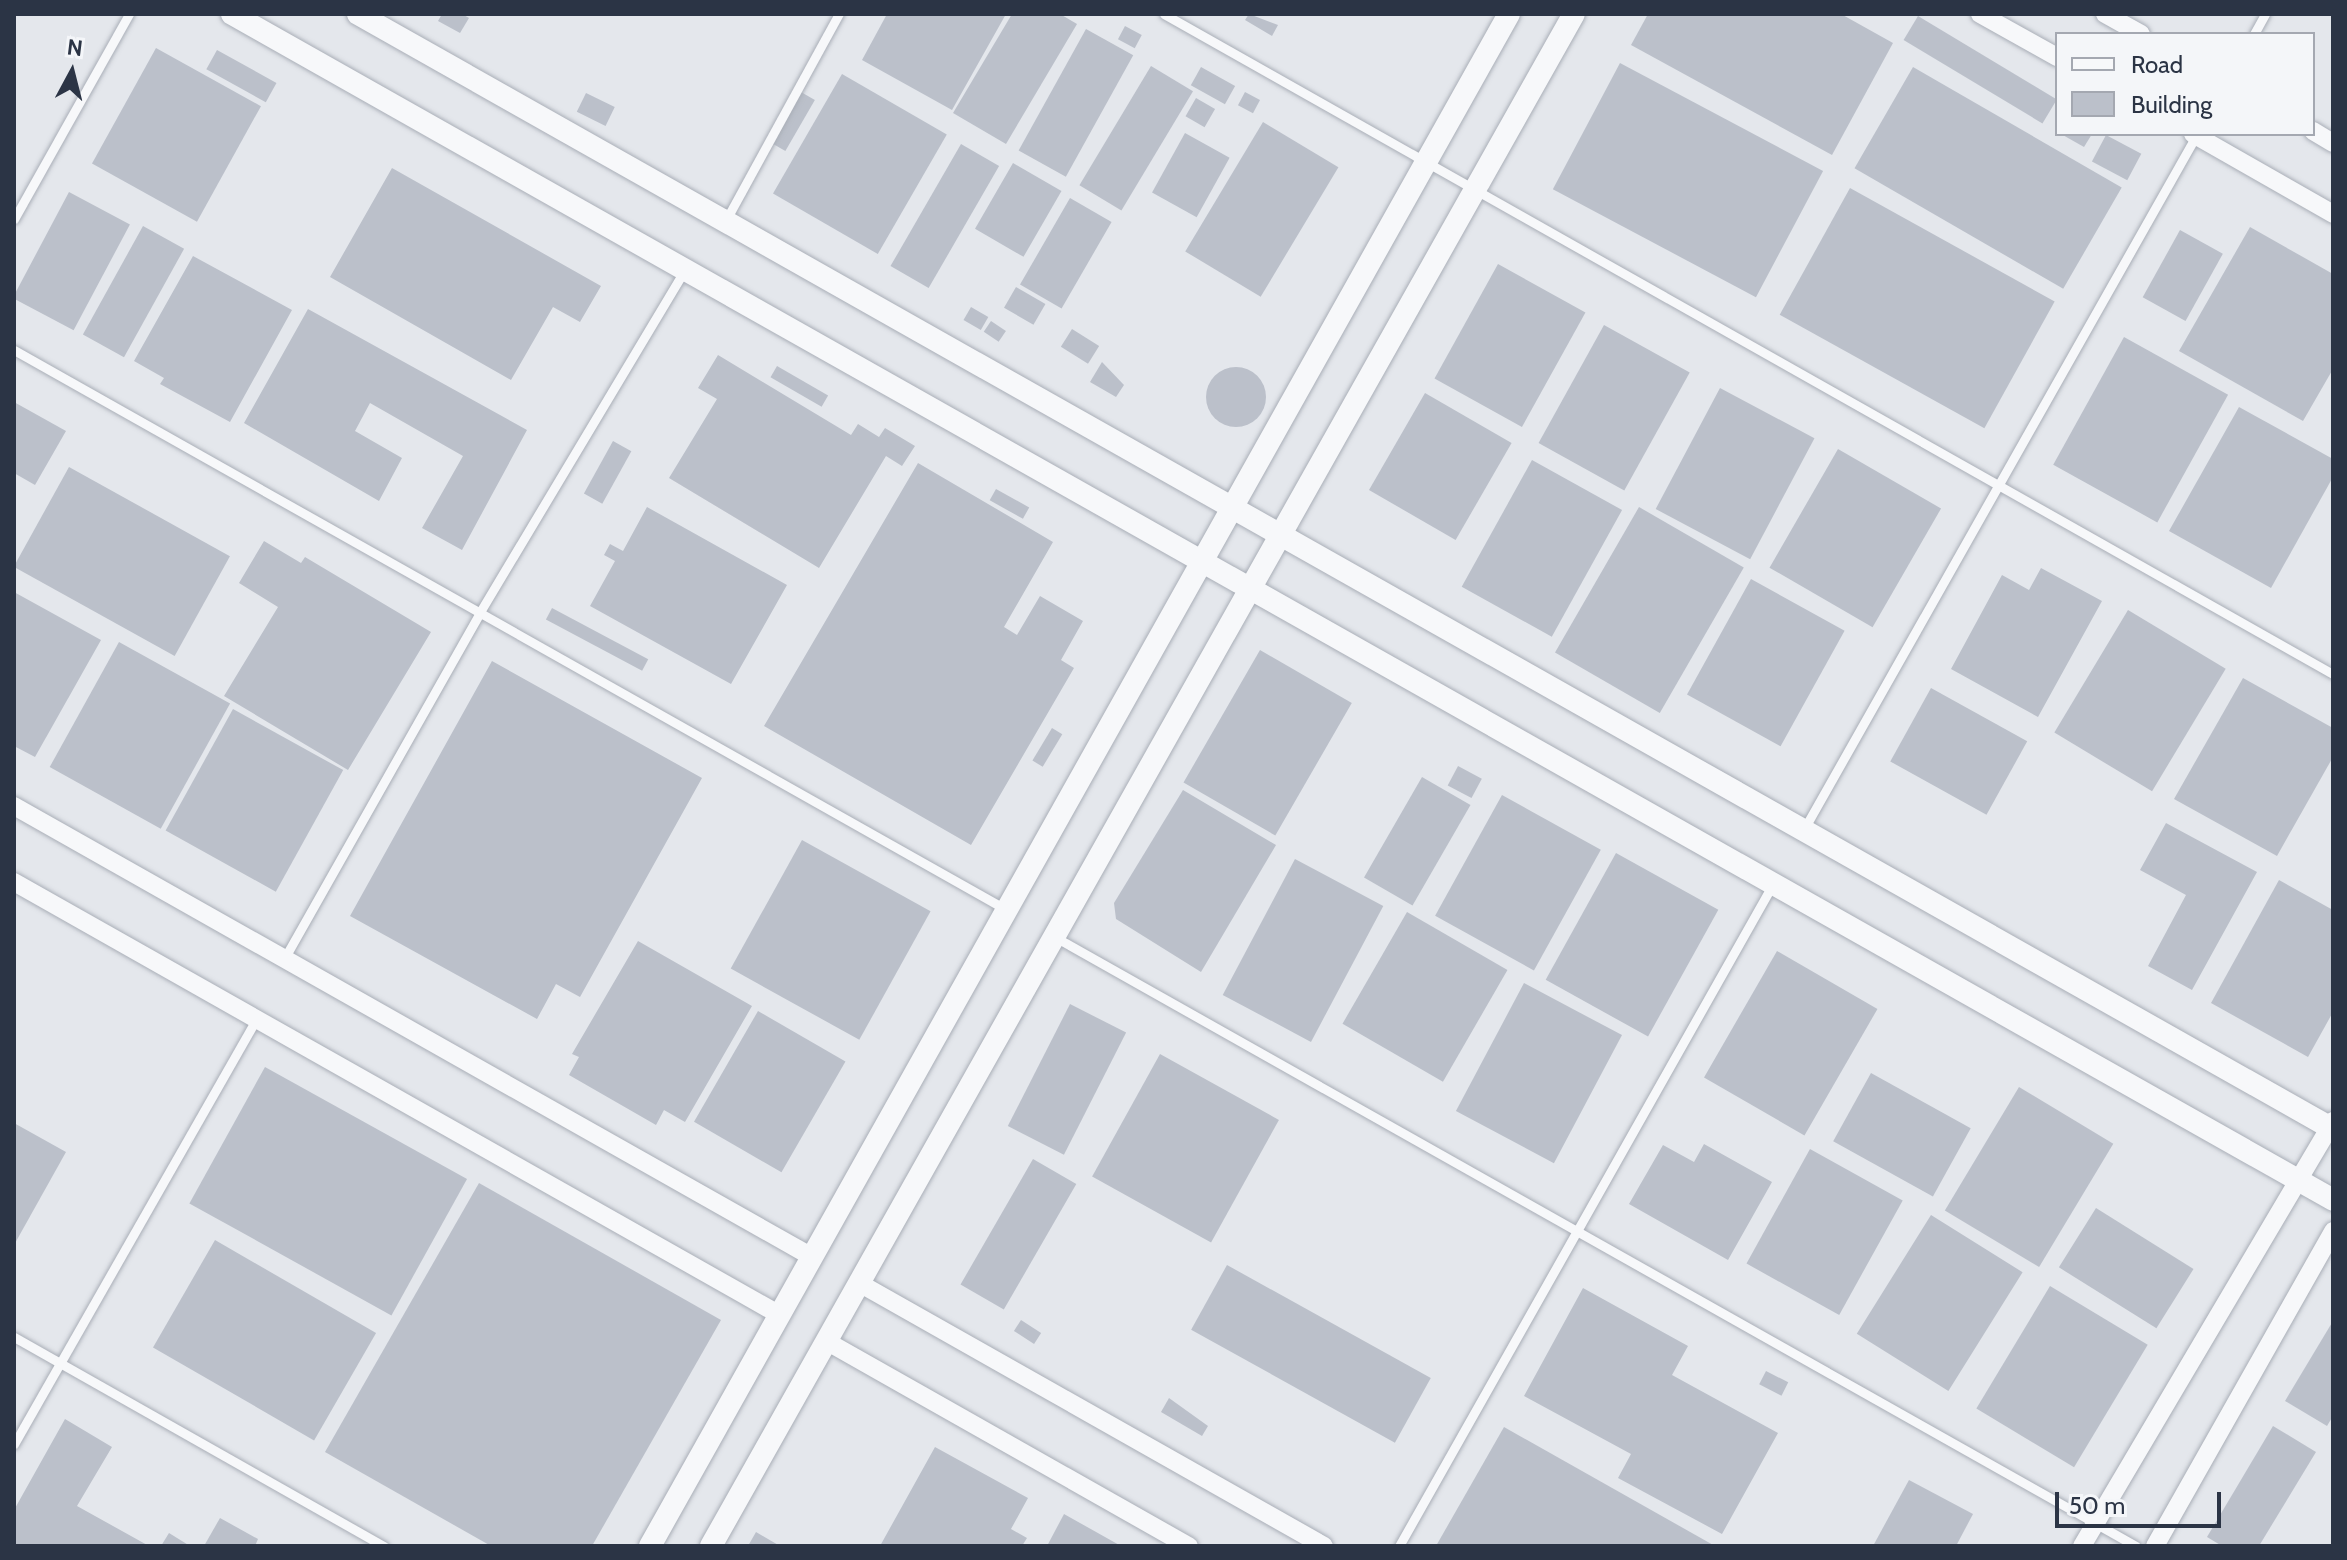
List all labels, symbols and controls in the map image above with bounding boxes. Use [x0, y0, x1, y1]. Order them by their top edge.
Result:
north arrow [32, 32, 112, 112]
legend [2055, 32, 2315, 136]
text: N [66, 33, 84, 62]
text: Road [2131, 50, 2183, 79]
text: Building [2131, 90, 2212, 119]
scale bar [2059, 1476, 2225, 1526]
text: 50 m [2069, 1491, 2125, 1520]

